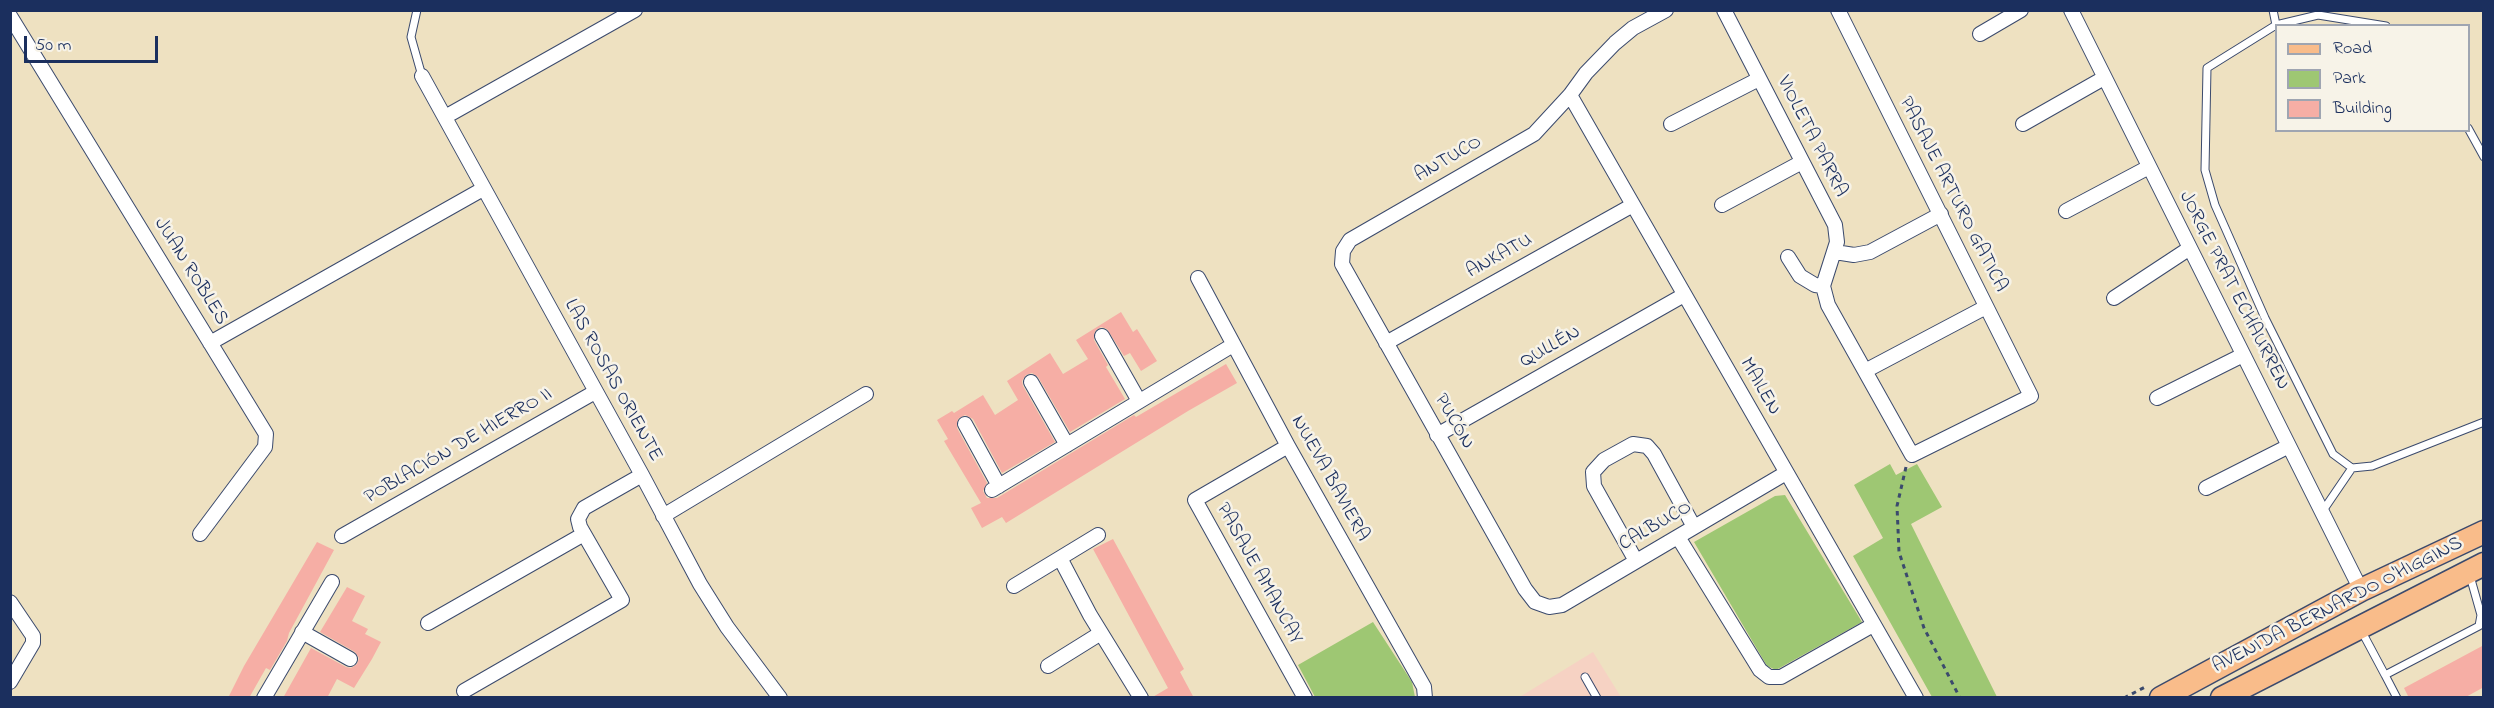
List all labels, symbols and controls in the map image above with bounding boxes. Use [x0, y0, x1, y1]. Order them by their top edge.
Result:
scale bar [27, 24, 160, 62]
legend [2275, 24, 2470, 132]
text: 50 m [35, 33, 72, 59]
text: Road [2333, 36, 2372, 62]
text: Park [2333, 66, 2366, 92]
street label: VIOLETA PARRA [1770, 72, 1852, 202]
street label: PASAJE ARTURO GATICA [1892, 93, 2012, 297]
text: Building [2333, 96, 2392, 122]
street label: ANTUCO [1411, 131, 1487, 189]
street label: JORGE PRAT ECHAURREN [2172, 187, 2294, 395]
street label: JUAN ROBLES [147, 214, 233, 330]
street label: ANKATU [1463, 229, 1537, 285]
street label: LAS ROSAS ORIENTE [557, 296, 667, 466]
street label: QULLÉN [1516, 321, 1586, 375]
street label: MAILEN [1733, 354, 1785, 420]
street label: POBLACIÓN DE HIERRO II [361, 383, 557, 511]
street label: PUCÓN [1428, 390, 1478, 454]
street label: NUEVA BAVIERA [1284, 412, 1374, 546]
street label: CALBUCO [1615, 497, 1697, 557]
street label: PASAJE AMANCAY [1209, 499, 1307, 649]
street label: AVENIDA BERNARDO O'HIGGINS [2209, 532, 2467, 680]

